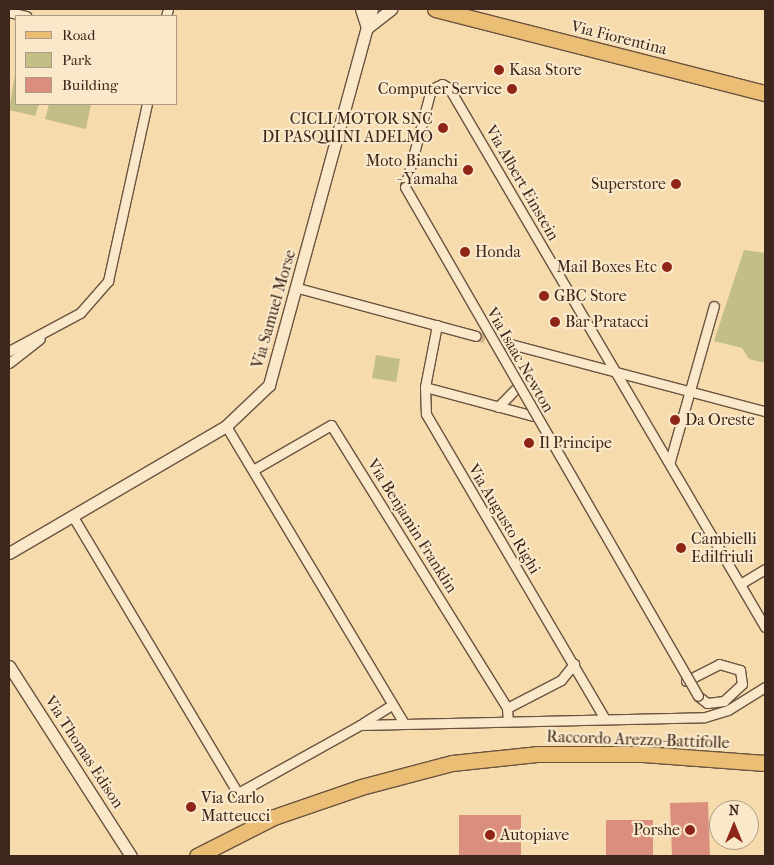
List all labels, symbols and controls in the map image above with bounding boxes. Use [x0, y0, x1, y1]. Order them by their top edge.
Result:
legend [15, 15, 178, 105]
street label: Via Fiorentina [569, 17, 669, 59]
text: Road [62, 26, 95, 44]
text: Park [62, 51, 92, 69]
place label: Kasa Store [509, 60, 582, 80]
marker: Kasa Store [493, 64, 505, 76]
text: Building [62, 76, 118, 94]
place label: Computer Service [378, 79, 502, 99]
marker: Computer Service [506, 83, 518, 95]
place label: CICLI MOTOR SNC DI PASQUINI ADELMO [262, 109, 433, 147]
marker: CICLI MOTOR SNC DI PASQUINI ADELMO [437, 122, 449, 134]
street label: Via Albert Einstein [481, 122, 563, 244]
place label: Moto Bianchi - Yamaha [366, 151, 458, 189]
marker: Moto Bianchi - Yamaha [462, 164, 474, 176]
place label: Superstore [591, 174, 666, 194]
marker: Superstore [670, 178, 682, 190]
place label: Honda [475, 242, 521, 262]
marker: Honda [459, 246, 471, 258]
street label: Via Samuel Morse [248, 247, 300, 371]
place label: Mail Boxes Etc [556, 257, 657, 277]
marker: Mail Boxes Etc [661, 261, 673, 273]
place label: GBC Store [554, 286, 627, 306]
marker: GBC Store [538, 290, 550, 302]
street label: Via Isaac Newton [482, 304, 558, 416]
place label: Bar Pratacci [565, 312, 649, 332]
marker: Bar Pratacci [549, 316, 561, 328]
place label: Da Oreste [685, 410, 755, 430]
marker: Da Oreste [669, 414, 681, 426]
place label: Il Principe [539, 433, 612, 453]
marker: Il Principe [523, 437, 535, 449]
street label: Via Benjamin Franklin [363, 455, 461, 597]
street label: Via Augusto Righi [464, 461, 544, 577]
place label: Cambielli Edilfriuli [691, 529, 757, 567]
marker: Cambielli Edilfriuli [675, 542, 687, 554]
street label: Via Thomas Edison [40, 692, 128, 812]
street label: Raccordo Arezzo-Battifolle [546, 727, 730, 753]
place label: Via Carlo Matteucci [201, 788, 270, 826]
north arrow [709, 800, 759, 850]
marker: Via Carlo Matteucci [185, 801, 197, 813]
text: N [729, 802, 739, 819]
place label: Porshe [633, 820, 680, 840]
marker: Porshe [684, 824, 696, 836]
place label: Autopiave [500, 825, 569, 845]
marker: Autopiave [484, 829, 496, 841]

